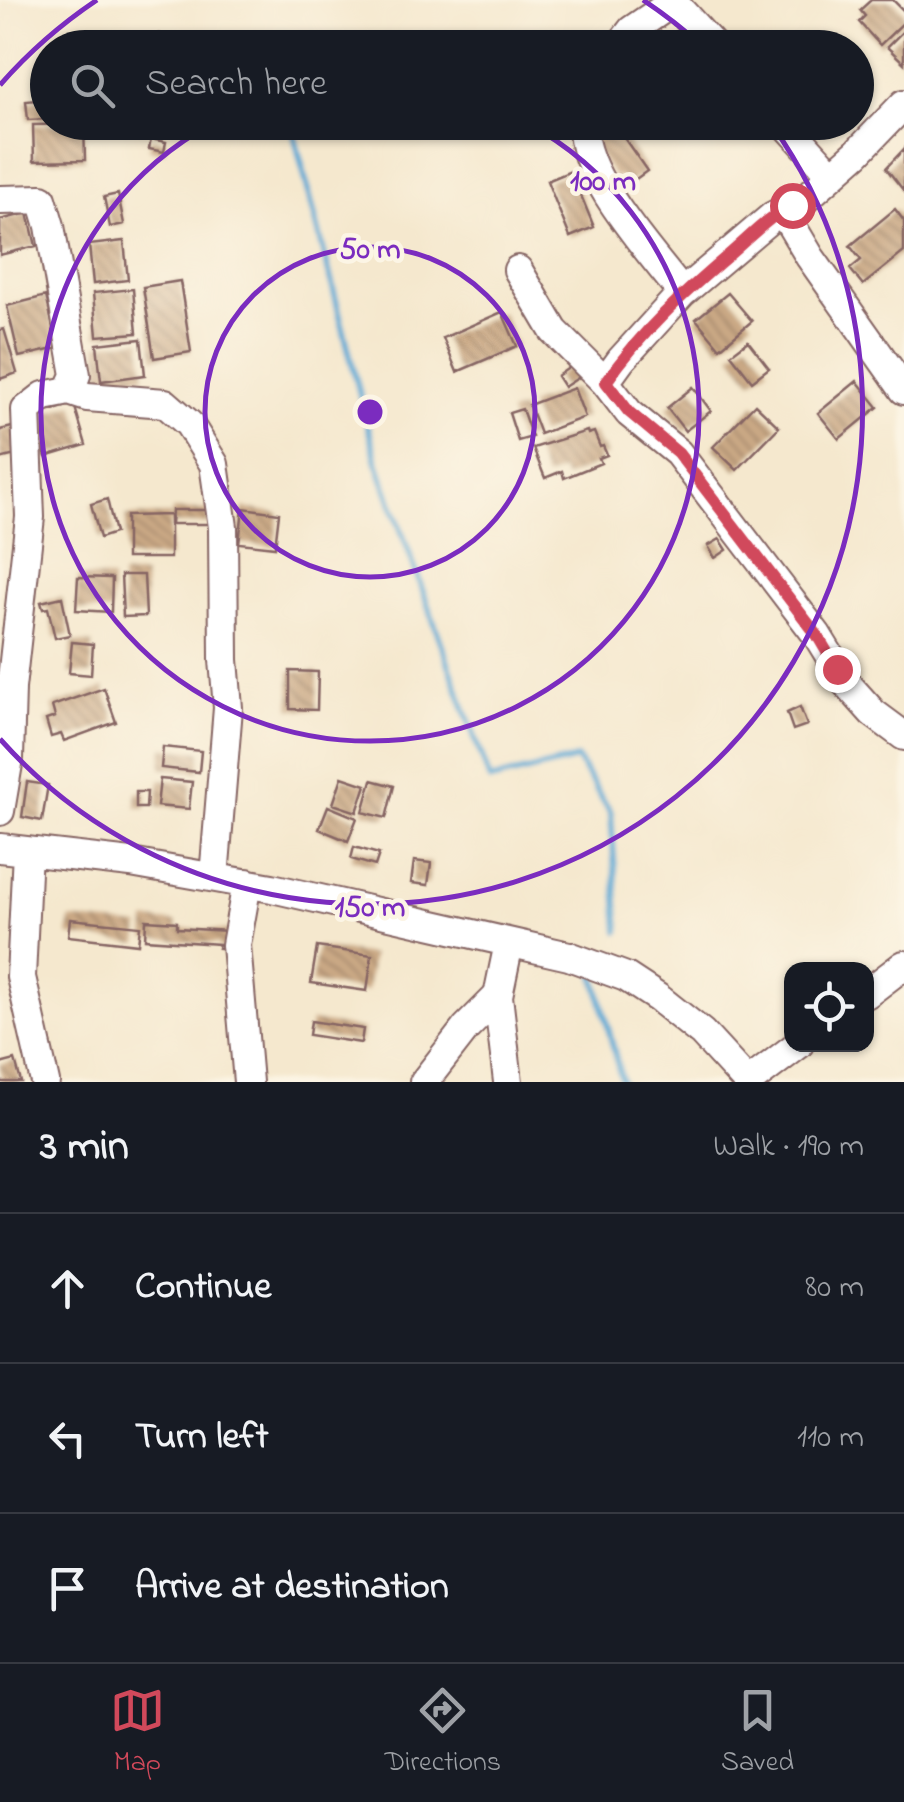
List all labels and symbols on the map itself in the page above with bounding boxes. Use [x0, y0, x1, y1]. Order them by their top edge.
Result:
text: 100 m [570, 161, 636, 205]
route start [770, 183, 816, 229]
text: 50 m [340, 229, 400, 273]
centre of rings [352, 394, 388, 430]
route end [815, 647, 861, 693]
text: 150 m [335, 887, 405, 931]

